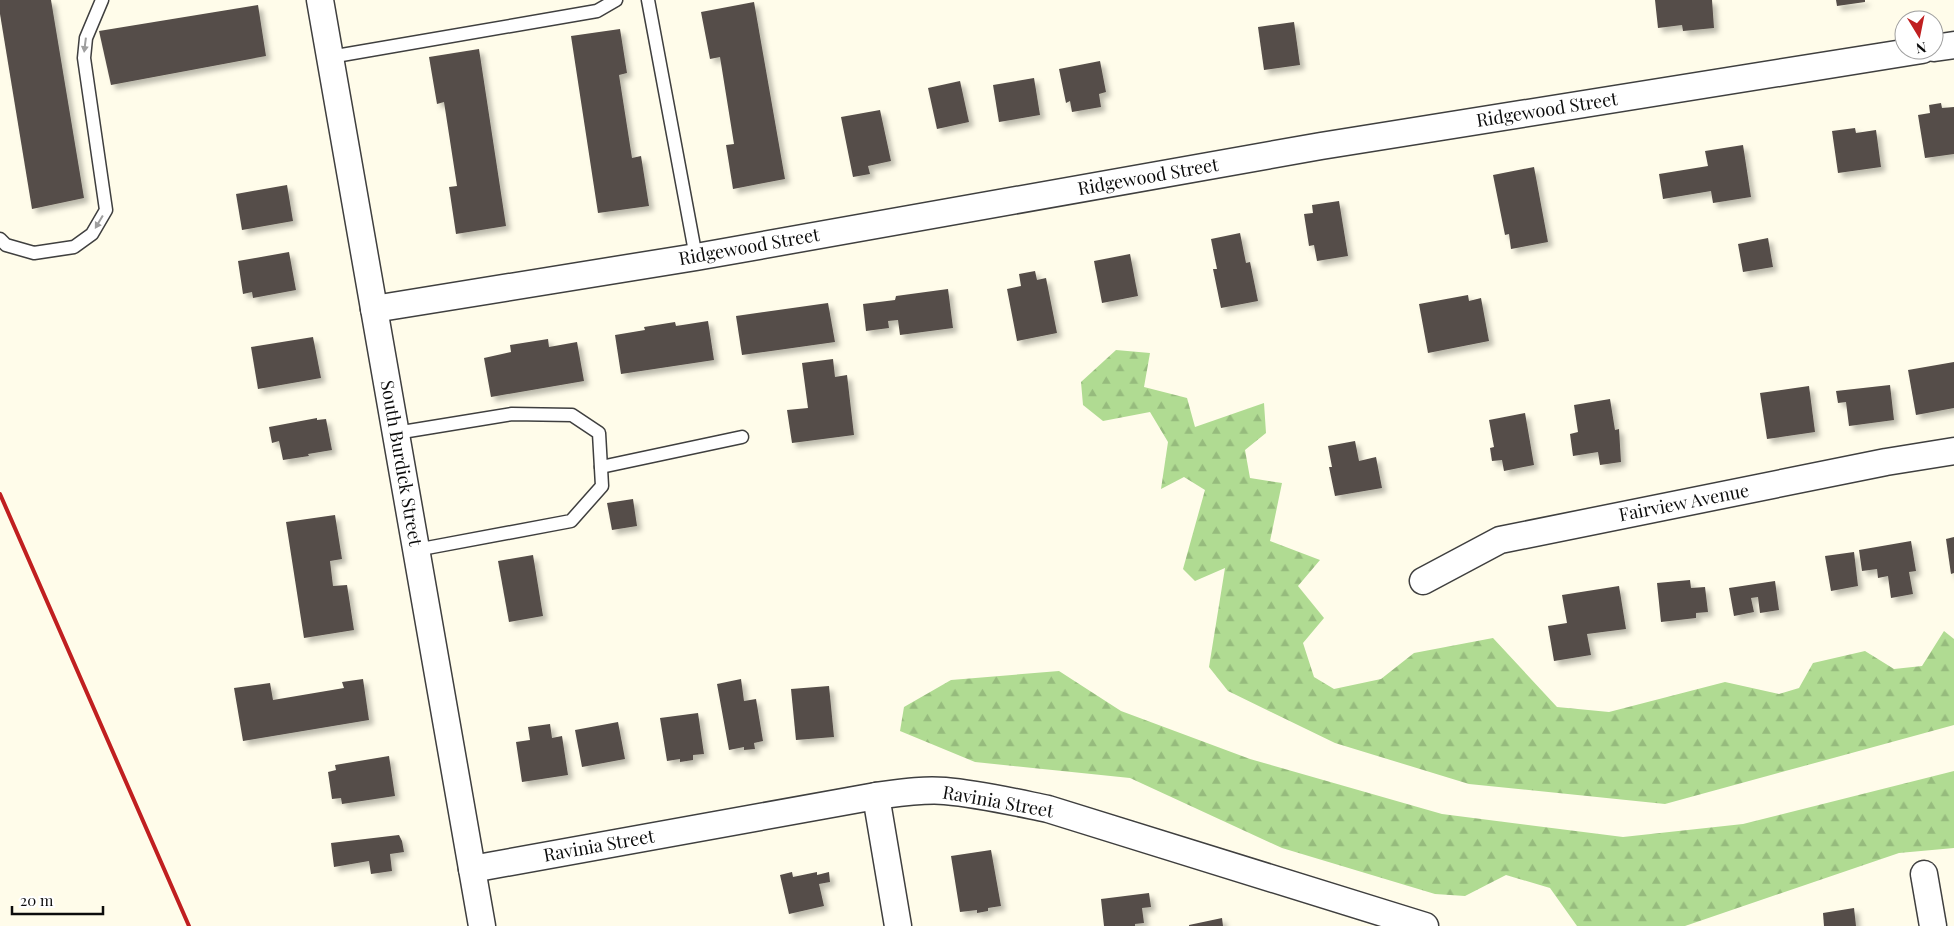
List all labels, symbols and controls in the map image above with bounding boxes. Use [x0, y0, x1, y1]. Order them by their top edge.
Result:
north arrow [1894, 10, 1944, 60]
one-way arrow [81, 38, 89, 54]
text: N [1915, 38, 1928, 59]
street label: Ridgewood Street [1475, 86, 1620, 132]
street label: Ridgewood Street [1076, 152, 1221, 200]
one-way arrow [95, 215, 104, 228]
street label: Ridgewood Street [677, 222, 822, 270]
street label: South Burdick Street [376, 378, 428, 548]
street label: Fairview Avenue [1617, 478, 1751, 526]
street label: Ravinia Street [941, 779, 1056, 823]
street label: Ravinia Street [541, 823, 657, 867]
scale bar [12, 884, 104, 916]
text: 20 m [20, 890, 54, 910]

